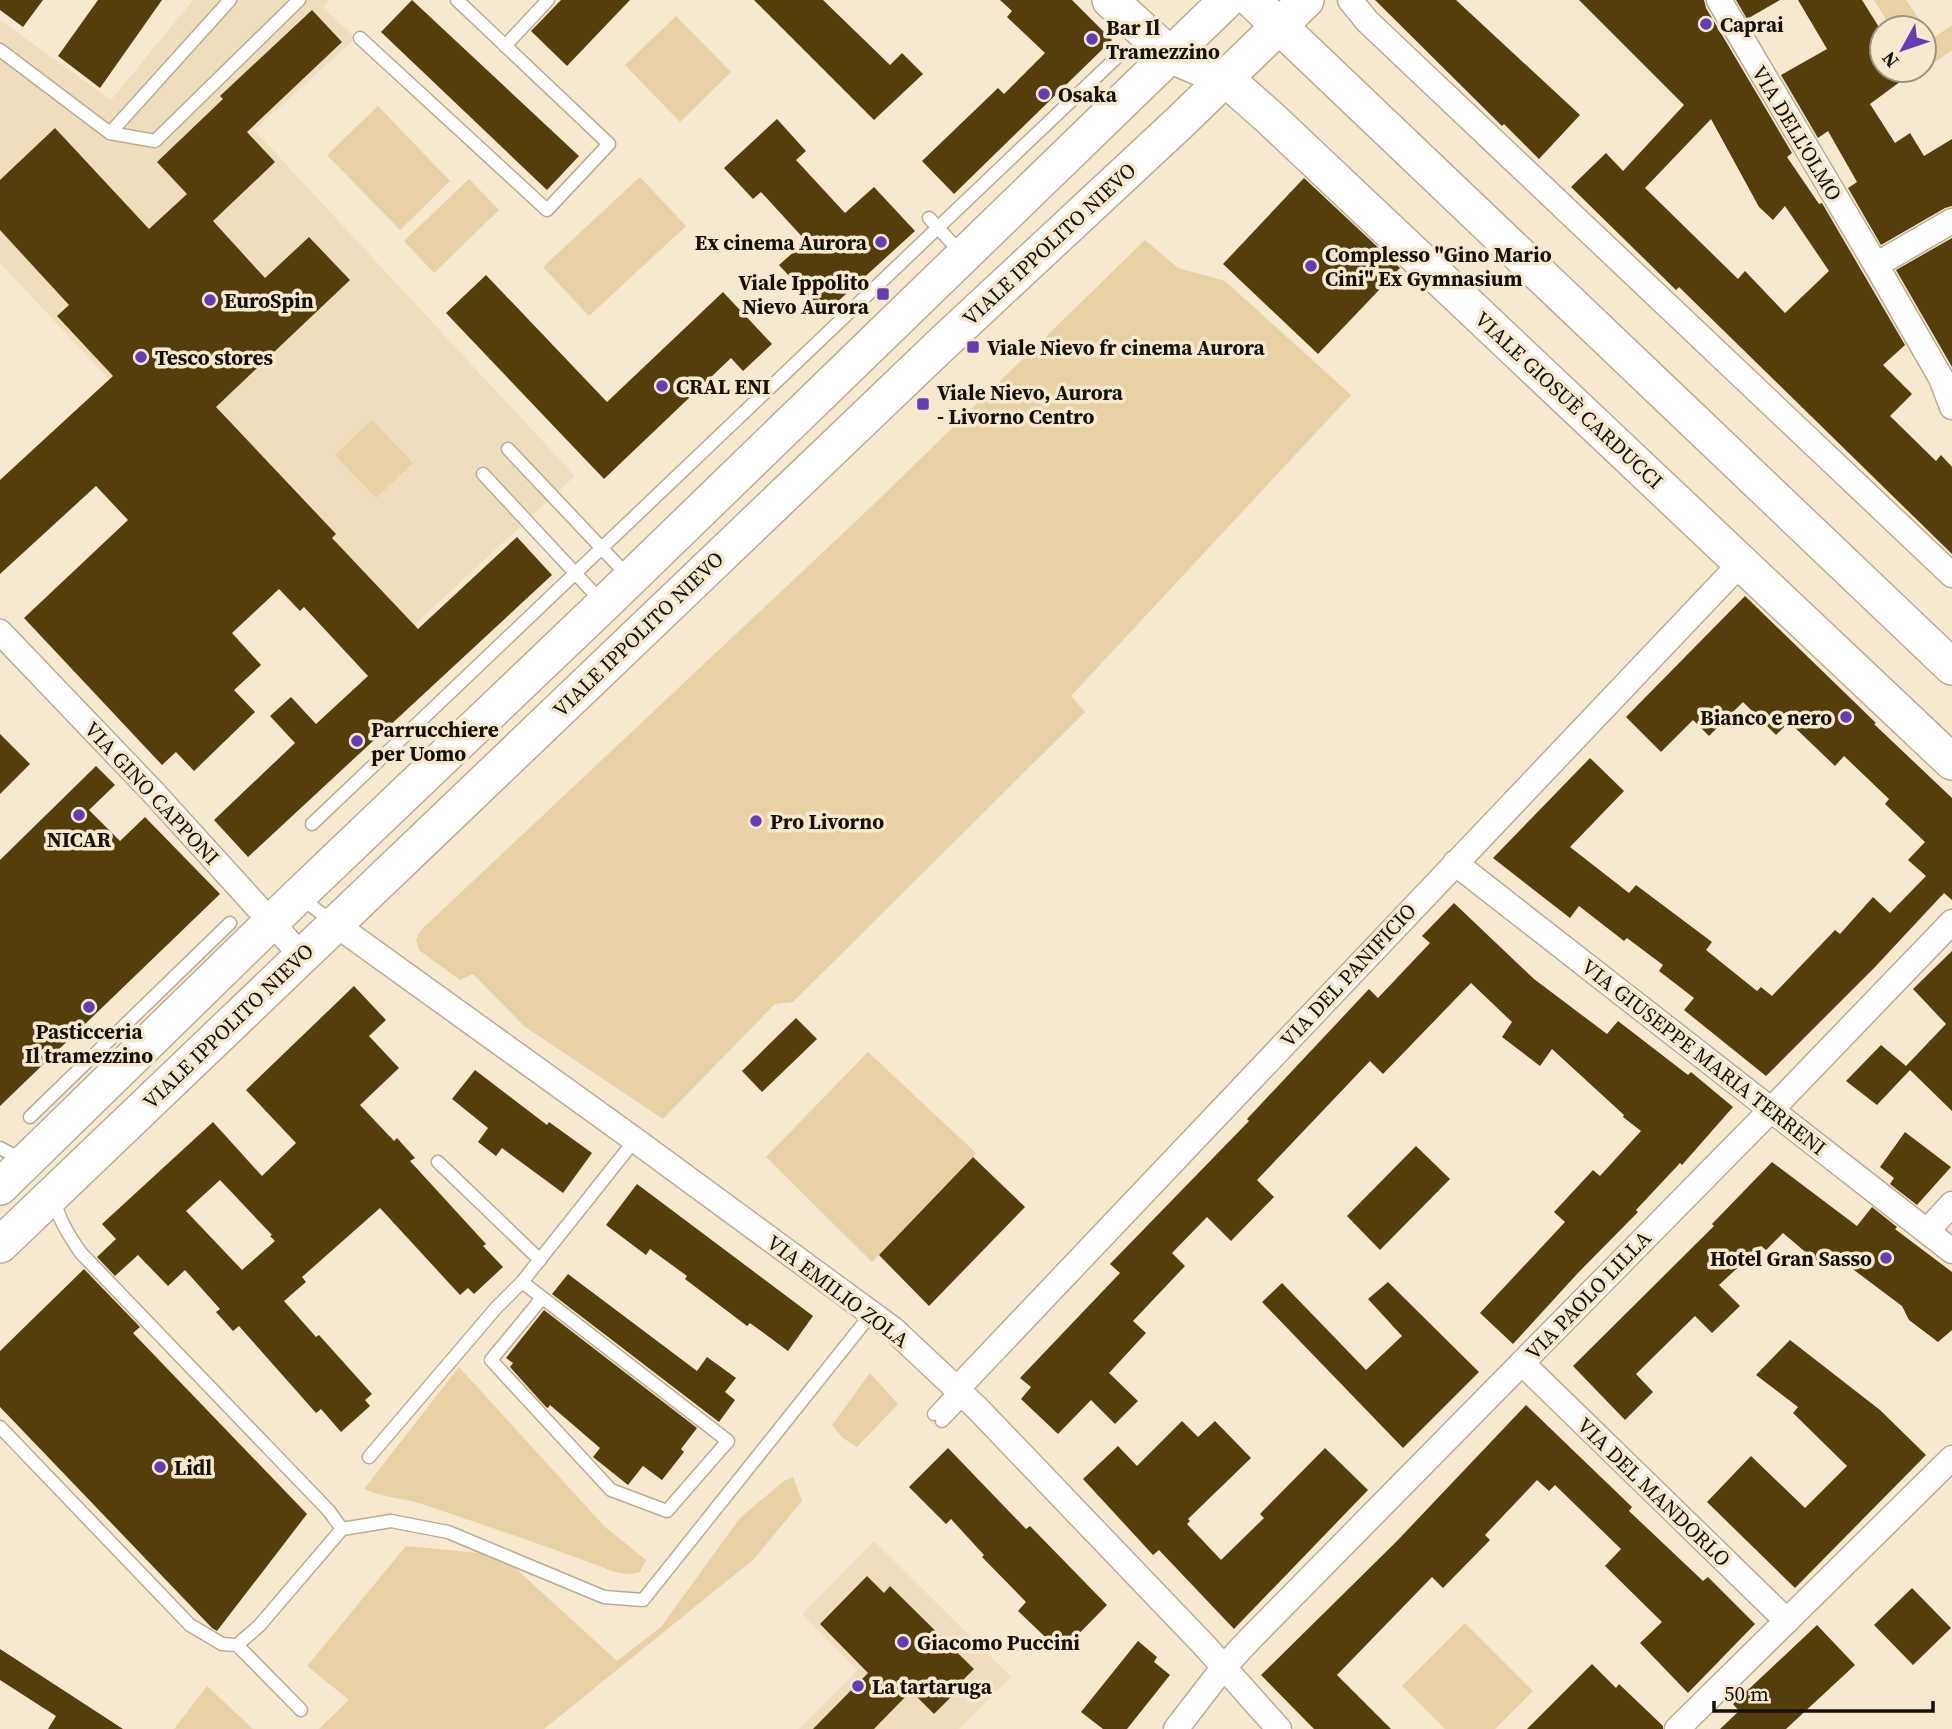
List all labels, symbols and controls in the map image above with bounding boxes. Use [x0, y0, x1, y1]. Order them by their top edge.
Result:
place label: Caprai [1720, 10, 1784, 39]
place label: Bar Il Tramezzino [1106, 13, 1220, 66]
north arrow [1868, 14, 1938, 84]
marker: Caprai [1698, 16, 1714, 32]
marker: Bar Il Tramezzino [1084, 31, 1100, 47]
text: N [1875, 46, 1904, 74]
street label: VIA DELL'OLMO [1745, 60, 1849, 206]
place label: Osaka [1058, 80, 1118, 109]
marker: Osaka [1036, 86, 1052, 102]
street label: VIALE IPPOLITO NIEVO [956, 156, 1142, 332]
place label: Ex cinema Aurora [695, 228, 868, 257]
marker: Ex cinema Aurora [873, 234, 889, 250]
place label: Complesso "Gino Mario Cini" Ex Gymnasium [1325, 240, 1552, 293]
marker: Complesso "Gino Mario Cini" Ex Gymnasium [1303, 258, 1319, 274]
place label: Viale Ippolito Nievo Aurora [738, 268, 870, 321]
place label: EuroSpin [224, 286, 314, 315]
marker: Viale Ippolito Nievo Aurora [875, 286, 891, 302]
marker: EuroSpin [202, 292, 218, 308]
street label: VIALE GIOSUÈ CARDUCCI [1468, 305, 1670, 495]
place label: Viale Nievo fr cinema Aurora [987, 333, 1266, 362]
marker: Viale Nievo fr cinema Aurora [965, 339, 981, 355]
place label: Tesco stores [155, 343, 273, 372]
marker: Tesco stores [133, 349, 149, 365]
place label: CRAL ENI [676, 372, 770, 401]
marker: CRAL ENI [654, 378, 670, 394]
place label: Viale Nievo, Aurora - Livorno Centro [937, 378, 1124, 431]
marker: Viale Nievo, Aurora - Livorno Centro [915, 396, 931, 412]
street label: VIALE IPPOLITO NIEVO [546, 545, 730, 723]
place label: Bianco e nero [1700, 703, 1832, 732]
marker: Bianco e nero [1838, 709, 1854, 725]
street label: VIA GINO CAPPONI [78, 715, 226, 871]
place label: Parrucchiere per Uomo [371, 715, 499, 768]
marker: Parrucchiere per Uomo [349, 733, 365, 749]
marker: NICAR [71, 807, 87, 823]
place label: Pro Livorno [770, 807, 884, 836]
marker: Pro Livorno [748, 813, 764, 829]
place label: NICAR [47, 825, 112, 854]
street label: VIA DEL PANIFICIO [1273, 897, 1423, 1053]
street label: VIALE IPPOLITO NIEVO [136, 937, 320, 1115]
street label: VIA GIUSEPPE MARIA TERRENI [1575, 952, 1833, 1162]
marker: Pasticceria Il tramezzino [81, 999, 97, 1015]
place label: Pasticceria Il tramezzino [25, 1017, 153, 1070]
street label: VIA PAOLO LILLA [1519, 1224, 1657, 1366]
street label: VIA EMILIO ZOLA [761, 1228, 915, 1354]
place label: Hotel Gran Sasso [1710, 1244, 1872, 1273]
marker: Hotel Gran Sasso [1878, 1250, 1894, 1266]
street label: VIA DEL MANDORLO [1571, 1411, 1737, 1573]
place label: Lidl [174, 1453, 212, 1482]
marker: Lidl [152, 1459, 168, 1475]
place label: Giacomo Puccini [917, 1628, 1080, 1657]
marker: Giacomo Puccini [895, 1634, 911, 1650]
scale bar [1714, 1670, 1933, 1714]
place label: La tartaruga [872, 1672, 993, 1701]
marker: La tartaruga [850, 1678, 866, 1694]
text: 50 m [1724, 1679, 1769, 1708]

